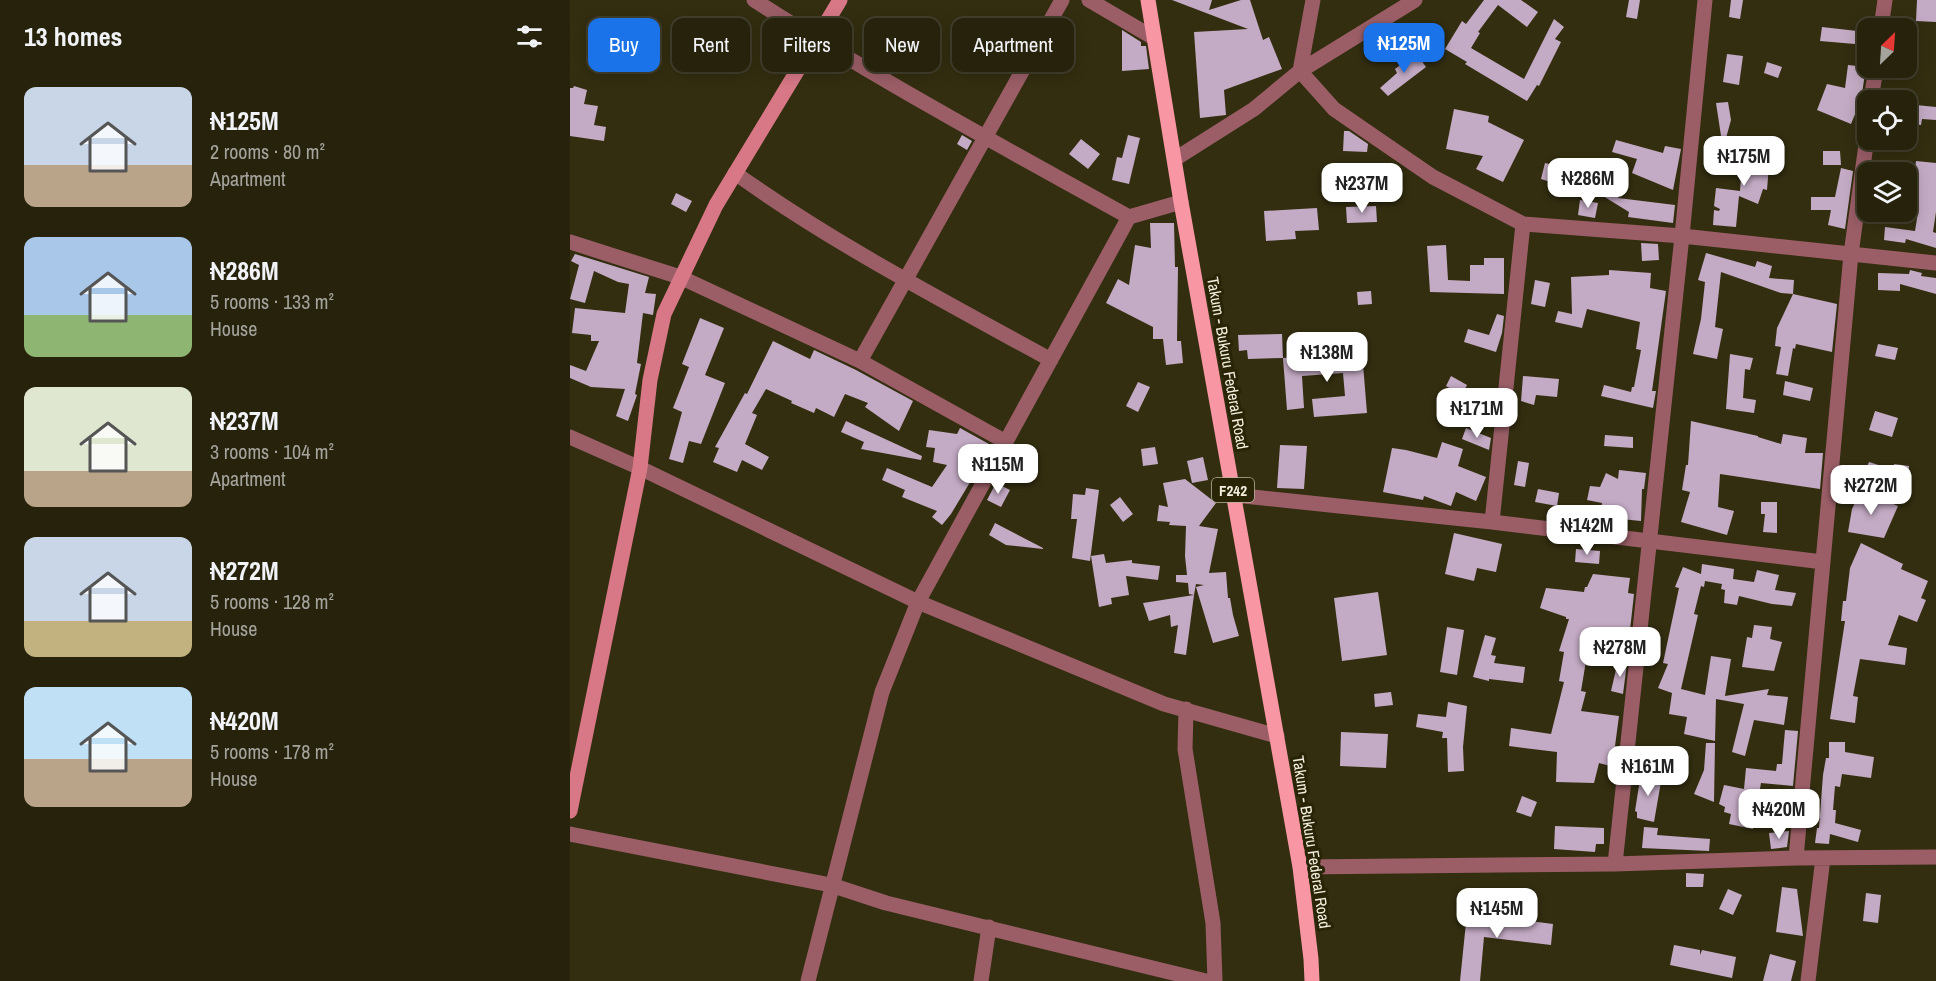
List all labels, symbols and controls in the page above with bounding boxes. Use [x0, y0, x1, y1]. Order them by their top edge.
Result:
chip: Buy [588, 18, 660, 72]
chip: Rent [672, 18, 750, 72]
chip: Filters [762, 18, 852, 72]
chip: New [864, 18, 940, 72]
chip: Apartment [952, 18, 1074, 72]
north arrow [1857, 18, 1917, 78]
map controls [1857, 18, 1917, 222]
text: 13 homes [24, 19, 122, 54]
icon: filters [513, 20, 546, 53]
pin: ₦125M [1362, 23, 1446, 74]
text: ₦125M [1378, 29, 1430, 56]
button: locate [1857, 90, 1917, 150]
text: ₦125M [210, 103, 279, 138]
icon: home [72, 111, 144, 183]
pin: ₦175M [1702, 136, 1786, 187]
text: 2 rooms · 80 m² [210, 138, 325, 165]
text: ₦175M [1718, 142, 1770, 169]
pin: ₦286M [1546, 158, 1630, 209]
button: layers [1857, 162, 1917, 222]
pin: ₦237M [1320, 163, 1404, 214]
text: ₦286M [1562, 164, 1614, 191]
text: Apartment [210, 165, 286, 192]
text: ₦237M [1336, 169, 1388, 196]
text: ₦286M [210, 253, 279, 288]
icon: home [72, 261, 144, 333]
street label: Takum - Bukuru Federal Road [1202, 275, 1254, 451]
text: 5 rooms · 133 m² [210, 288, 334, 315]
text: House [210, 315, 257, 342]
pin: ₦138M [1285, 332, 1369, 383]
text: ₦138M [1301, 338, 1353, 365]
pin: ₦171M [1435, 388, 1519, 439]
text: ₦171M [1451, 394, 1503, 421]
text: ₦237M [210, 403, 279, 438]
icon: home [72, 411, 144, 483]
text: 3 rooms · 104 m² [210, 438, 334, 465]
pin: ₦115M [956, 444, 1040, 495]
text: ₦115M [972, 450, 1024, 477]
text: Apartment [210, 465, 286, 492]
pin: ₦272M [1829, 465, 1913, 516]
text: ₦272M [1845, 471, 1897, 498]
road number: F242 [1212, 478, 1254, 502]
pin: ₦142M [1545, 505, 1629, 556]
text: ₦142M [1561, 511, 1613, 538]
text: ₦272M [210, 553, 279, 588]
icon: home [72, 561, 144, 633]
text: 5 rooms · 128 m² [210, 588, 334, 615]
text: House [210, 615, 257, 642]
pin: ₦278M [1578, 627, 1662, 678]
text: ₦278M [1594, 633, 1646, 660]
text: ₦420M [210, 703, 279, 738]
icon: home [72, 711, 144, 783]
text: 5 rooms · 178 m² [210, 738, 334, 765]
pin: ₦161M [1606, 746, 1690, 797]
text: ₦161M [1622, 752, 1674, 779]
street label: Takum - Bukuru Federal Road [1287, 754, 1337, 930]
text: House [210, 765, 257, 792]
pin: ₦420M [1737, 789, 1821, 840]
text: ₦420M [1753, 795, 1805, 822]
pin: ₦145M [1455, 888, 1539, 939]
text: ₦145M [1471, 894, 1523, 921]

